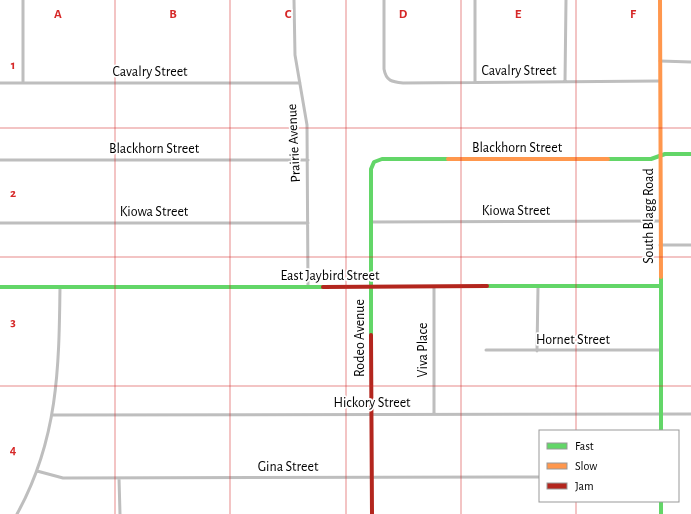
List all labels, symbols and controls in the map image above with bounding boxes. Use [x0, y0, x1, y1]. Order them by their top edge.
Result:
text: A [54, 8, 62, 21]
text: B [169, 8, 177, 21]
text: C [285, 8, 292, 21]
text: D [399, 8, 408, 21]
text: E [515, 8, 522, 21]
text: F [630, 8, 637, 21]
text: 1 [11, 59, 15, 72]
street label: Cavalry Street [481, 64, 557, 78]
street label: Cavalry Street [112, 65, 188, 79]
street label: Prairie Avenue [285, 103, 303, 183]
street label: Blackhorn Street [472, 141, 563, 155]
street label: Blackhorn Street [109, 142, 200, 156]
street label: South Blagg Road [642, 168, 656, 264]
text: 2 [10, 187, 16, 200]
street label: Kiowa Street [482, 204, 551, 218]
street label: Kiowa Street [120, 205, 189, 219]
street label: East Jaybird Street [281, 269, 380, 283]
street label: Rodeo Avenue [353, 299, 367, 377]
text: 3 [10, 316, 16, 329]
street label: Viva Place [416, 323, 430, 377]
street label: Hornet Street [536, 333, 611, 347]
street label: Hickory Street [333, 396, 411, 410]
legend [539, 430, 679, 502]
text: Fast [575, 440, 594, 452]
text: 4 [10, 444, 17, 457]
street label: Gina Street [258, 460, 319, 474]
text: Slow [575, 460, 597, 472]
text: Jam [575, 480, 594, 492]

